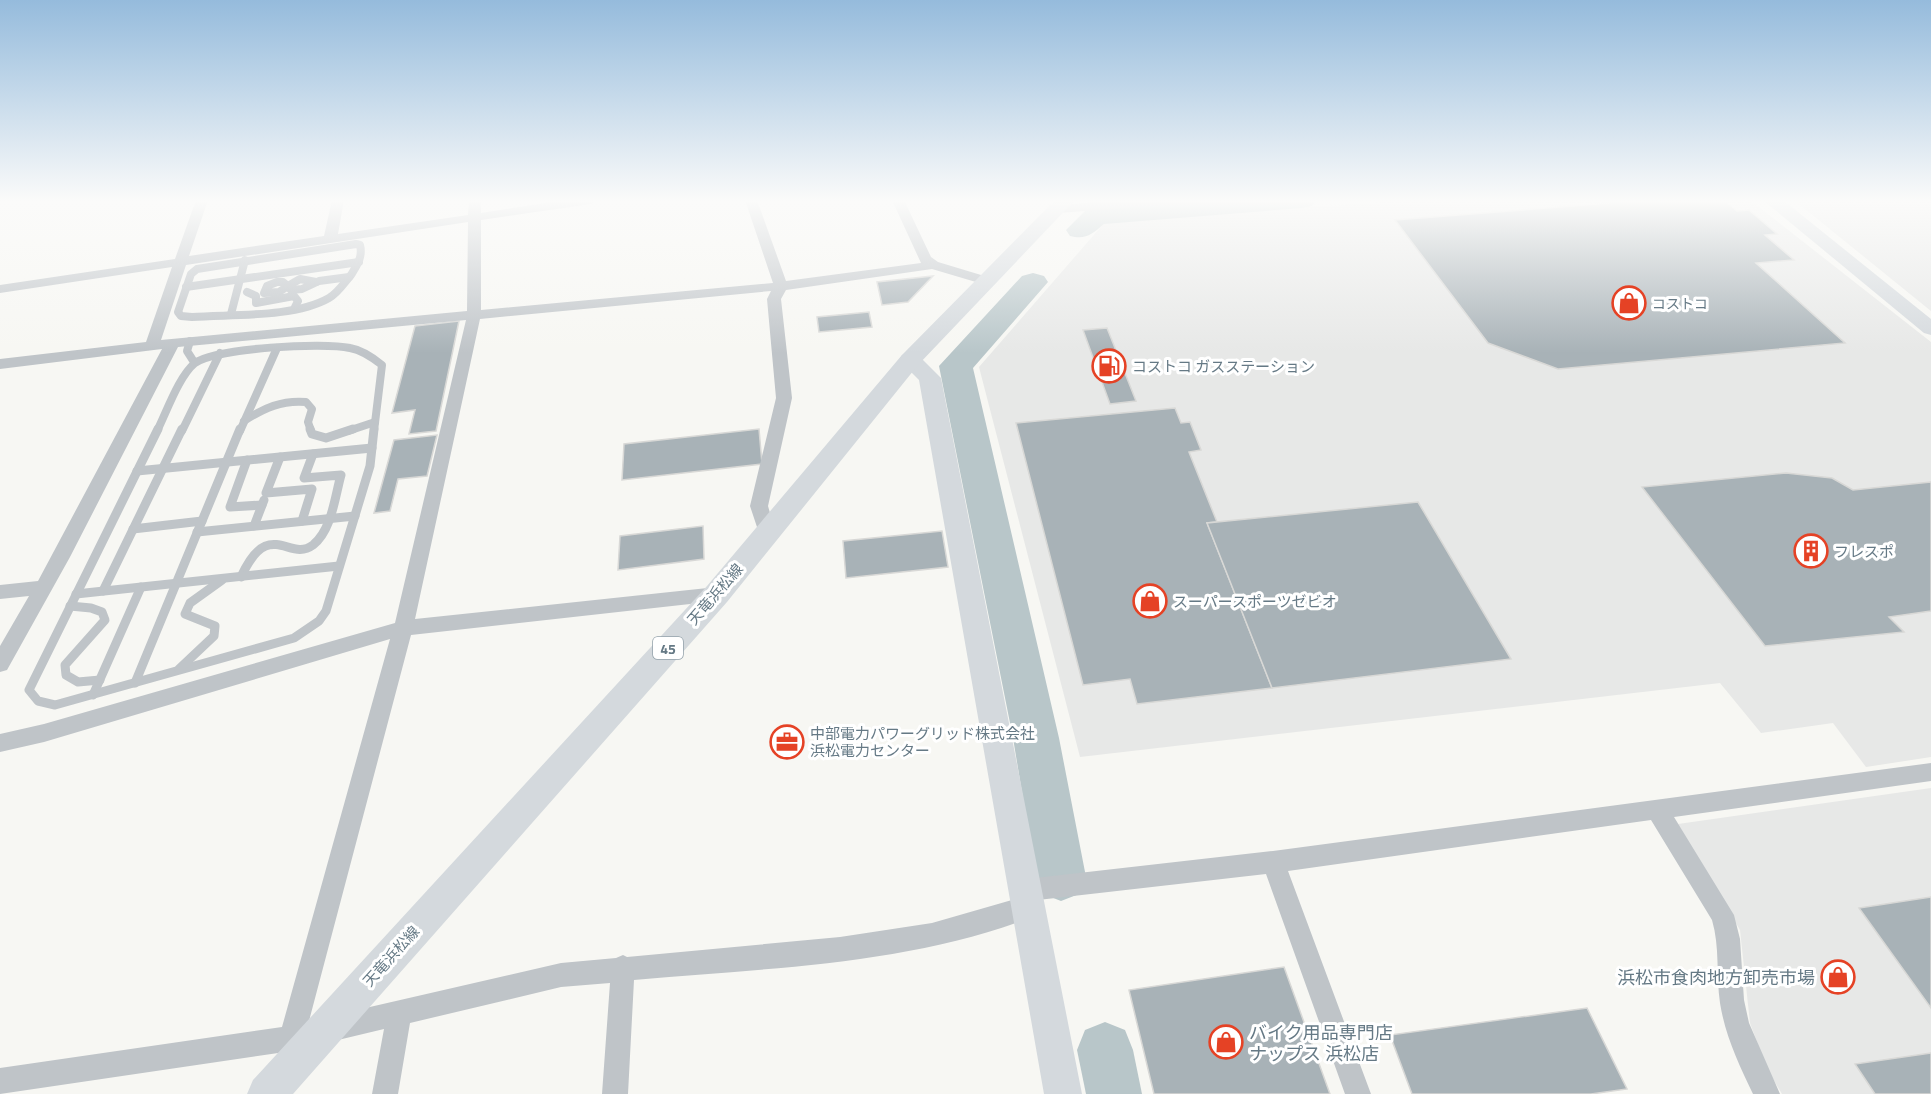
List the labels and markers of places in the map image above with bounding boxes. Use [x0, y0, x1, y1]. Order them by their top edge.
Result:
shop icon: コストコ [1611, 285, 1647, 321]
place label: コストコ [1652, 293, 1708, 314]
fuel station icon: コストコ ガスステーション [1091, 348, 1127, 384]
place label: コストコ ガスステーション [1132, 355, 1315, 378]
building icon: フレスポ [1793, 533, 1829, 569]
place label: フレスポ [1834, 540, 1894, 563]
shop icon: スーパースポーツゼビオ [1132, 583, 1168, 619]
place label: スーパースポーツゼビオ [1173, 590, 1337, 613]
place label: 中部電力パワーグリッド株式会社 浜松電力センター [810, 722, 1035, 762]
office icon: 中部電力パワーグリッド株式会社 浜松電力センター [769, 724, 805, 760]
shop icon: 浜松市食肉地方卸売市場 [1820, 959, 1856, 995]
place label: 浜松市食肉地方卸売市場 [1617, 964, 1815, 991]
place label: バイク用品専門店 ナップス 浜松店 [1249, 1019, 1393, 1067]
shop icon: バイク用品専門店 ナップス 浜松店 [1208, 1024, 1244, 1060]

